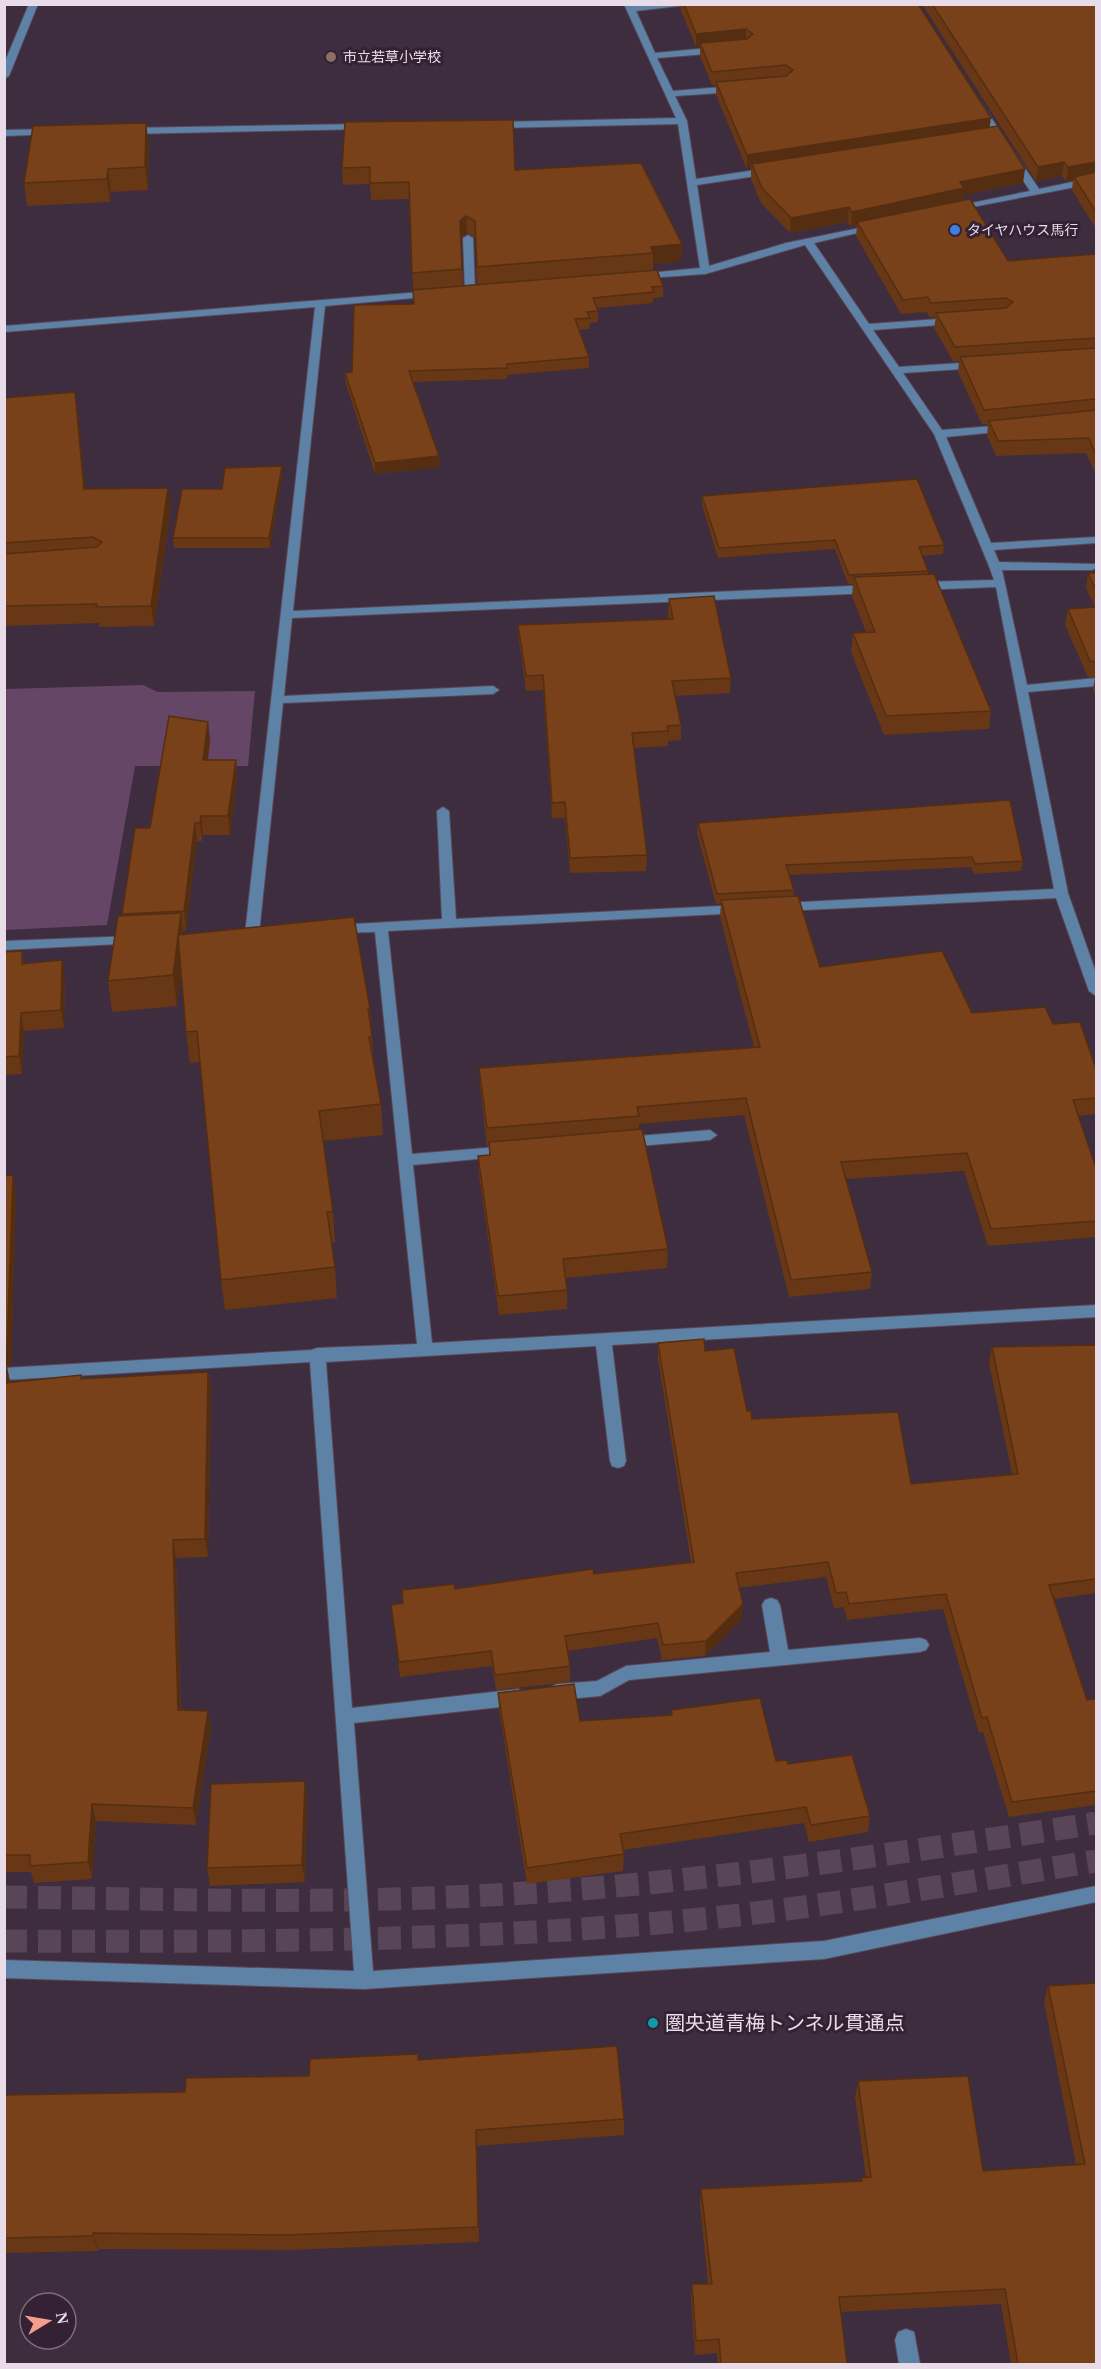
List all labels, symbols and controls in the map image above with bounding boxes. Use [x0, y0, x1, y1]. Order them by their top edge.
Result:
marker: 市立若草小学校 [324, 50, 338, 64]
place label: 市立若草小学校 [343, 50, 441, 65]
marker: タイヤハウス馬行 [948, 223, 962, 237]
place label: タイヤハウス馬行 [967, 223, 1078, 238]
place label: 圏央道青梅トンネル貫通点 [665, 2012, 905, 2034]
marker: 圏央道青梅トンネル貫通点 [646, 2016, 660, 2030]
north arrow [18, 2291, 78, 2351]
text: N [53, 2311, 72, 2326]

